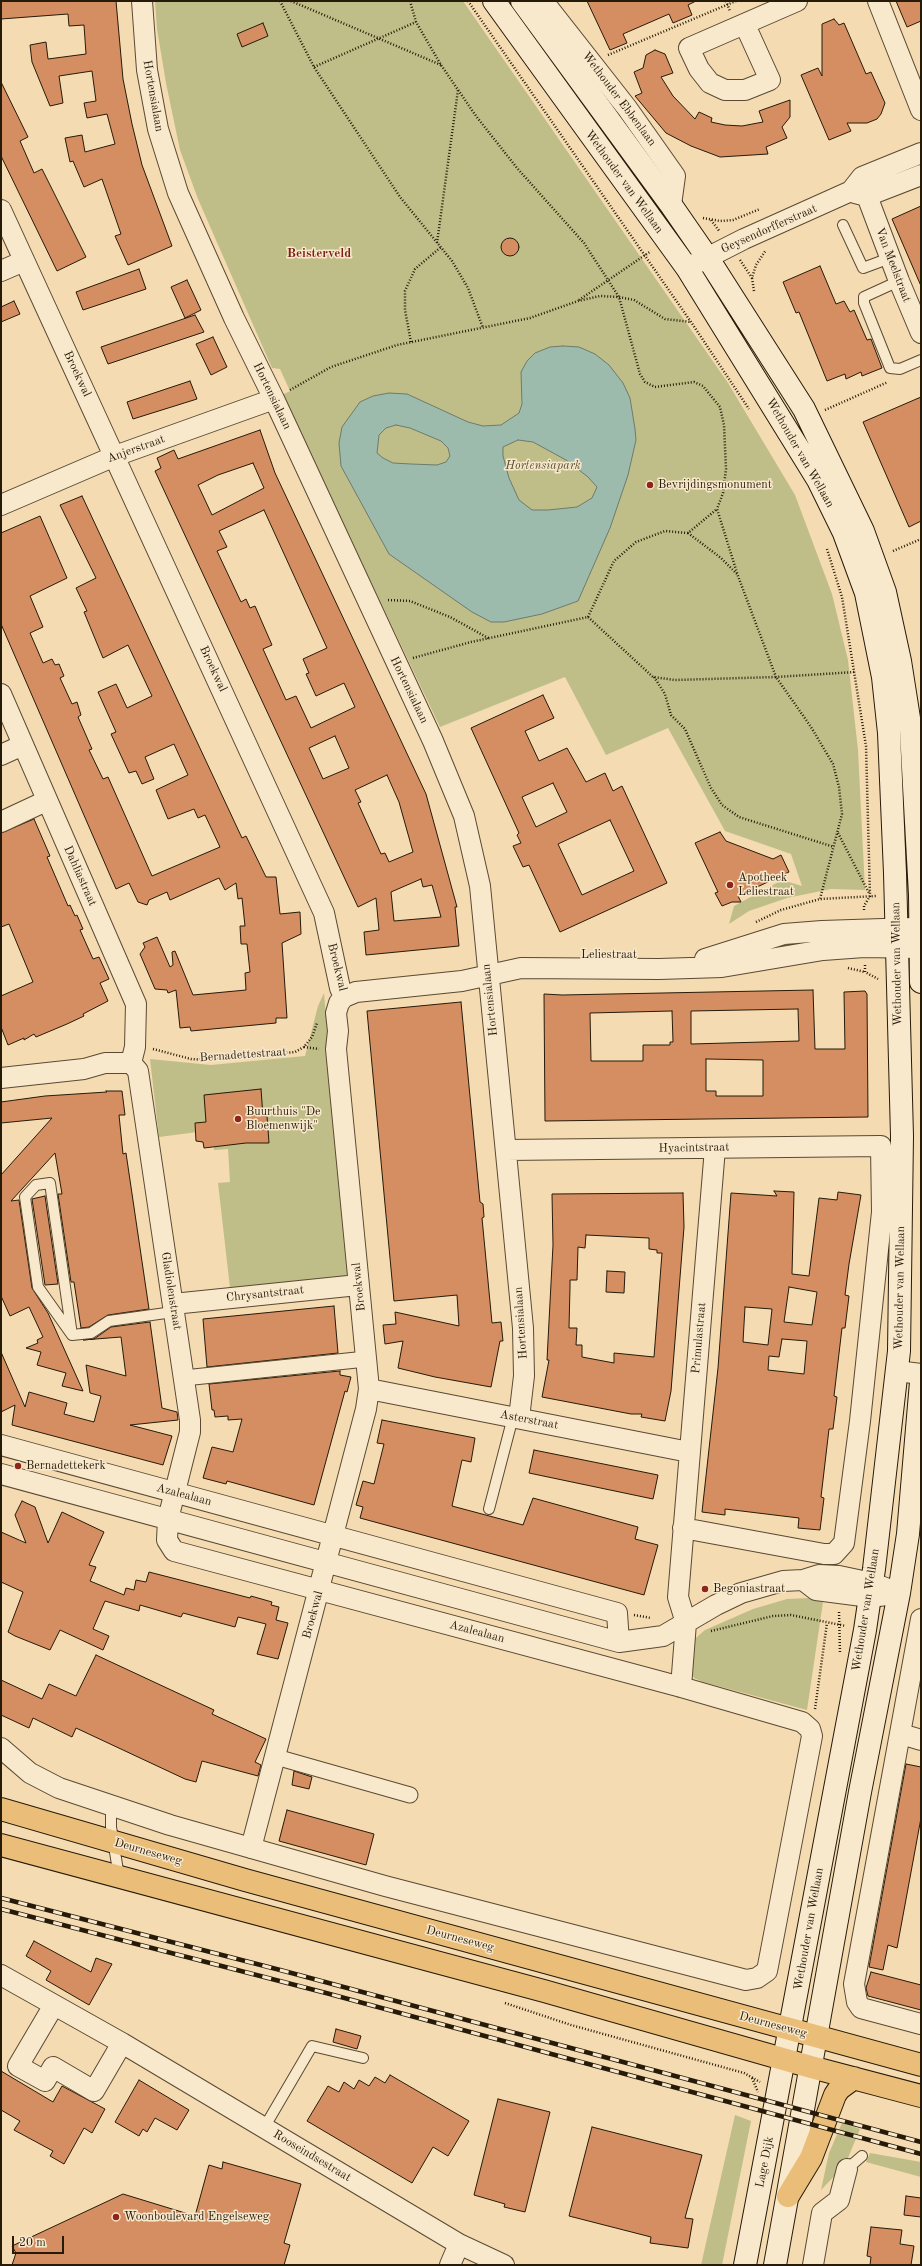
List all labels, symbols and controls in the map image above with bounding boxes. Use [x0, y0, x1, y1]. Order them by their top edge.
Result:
street label: Wethouder Ebbenlaan [579, 49, 659, 149]
street label: Hortensialaan [140, 59, 166, 133]
street label: Wethouder van Wellaan [582, 128, 666, 236]
street label: Geysendorfferstraat [719, 201, 819, 257]
street label: Van Meelstraat [872, 226, 914, 304]
district label: Beisterveld [287, 246, 351, 262]
street label: Broekwal [60, 349, 94, 399]
street label: Hortensialaan [250, 360, 294, 432]
street label: Wethouder van Wellaan [763, 396, 837, 510]
street label: Anjerstraat [105, 432, 167, 466]
park label: Hortensiapark [505, 459, 581, 473]
place label: Bevrijdingsmonument [658, 478, 772, 492]
marker: Bevrijdingsmonument [645, 480, 655, 490]
street label: Broekwal [196, 644, 230, 694]
street label: Hortensialaan [387, 654, 431, 726]
street label: Dahliastraat [60, 844, 100, 908]
place label: Apotheek Leliestraat [738, 871, 794, 899]
marker: Apotheek Leliestraat [725, 880, 735, 890]
street label: Wethouder van Wellaan [889, 902, 905, 1026]
street label: Broekwal [324, 941, 350, 993]
street label: Leliestraat [581, 948, 637, 962]
street label: Hortensialaan [479, 963, 501, 1037]
street label: Bernadettestraat [199, 1045, 287, 1065]
place label: Buurthuis "De Bloemenwijk" [246, 1105, 321, 1133]
marker: Buurthuis "De Bloemenwijk" [233, 1114, 243, 1124]
street label: Hyacintstraat [658, 1140, 730, 1156]
street label: Wethouder van Wellaan [892, 1226, 908, 1350]
street label: Gladiolenstraat [158, 1251, 184, 1331]
street label: Broekwal [349, 1262, 369, 1312]
street label: Chrysantstraat [225, 1283, 305, 1305]
street label: Hortensialaan [511, 1286, 531, 1360]
street label: Primulastraat [689, 1302, 709, 1374]
street label: Asterstraat [498, 1407, 560, 1433]
place label: Bernadettekerk [26, 1459, 106, 1473]
marker: Bernadettekerk [13, 1461, 23, 1471]
street label: Azalealaan [155, 1481, 213, 1509]
street label: Wethouder van Wellaan [849, 1548, 883, 1672]
place label: Begoniastraat [713, 1582, 785, 1596]
marker: Begoniastraat [700, 1584, 710, 1594]
street label: Broekwal [300, 1589, 326, 1641]
street label: Azalealaan [448, 1618, 506, 1646]
street label: Deurneseweg [113, 1835, 183, 1869]
street label: Wethouder van Wellaan [791, 1867, 827, 1991]
street label: Deurneseweg [424, 1923, 496, 1955]
street label: Deurneseweg [737, 2009, 809, 2041]
street label: Rooseindsestraat [270, 2127, 354, 2185]
street label: Lage Dijk [753, 2135, 777, 2189]
place label: Woonboulevard Engelseweg [124, 2210, 269, 2224]
marker: Woonboulevard Engelseweg [111, 2212, 121, 2222]
scale bar [14, 2228, 66, 2254]
text: 20 m [19, 2237, 46, 2249]

